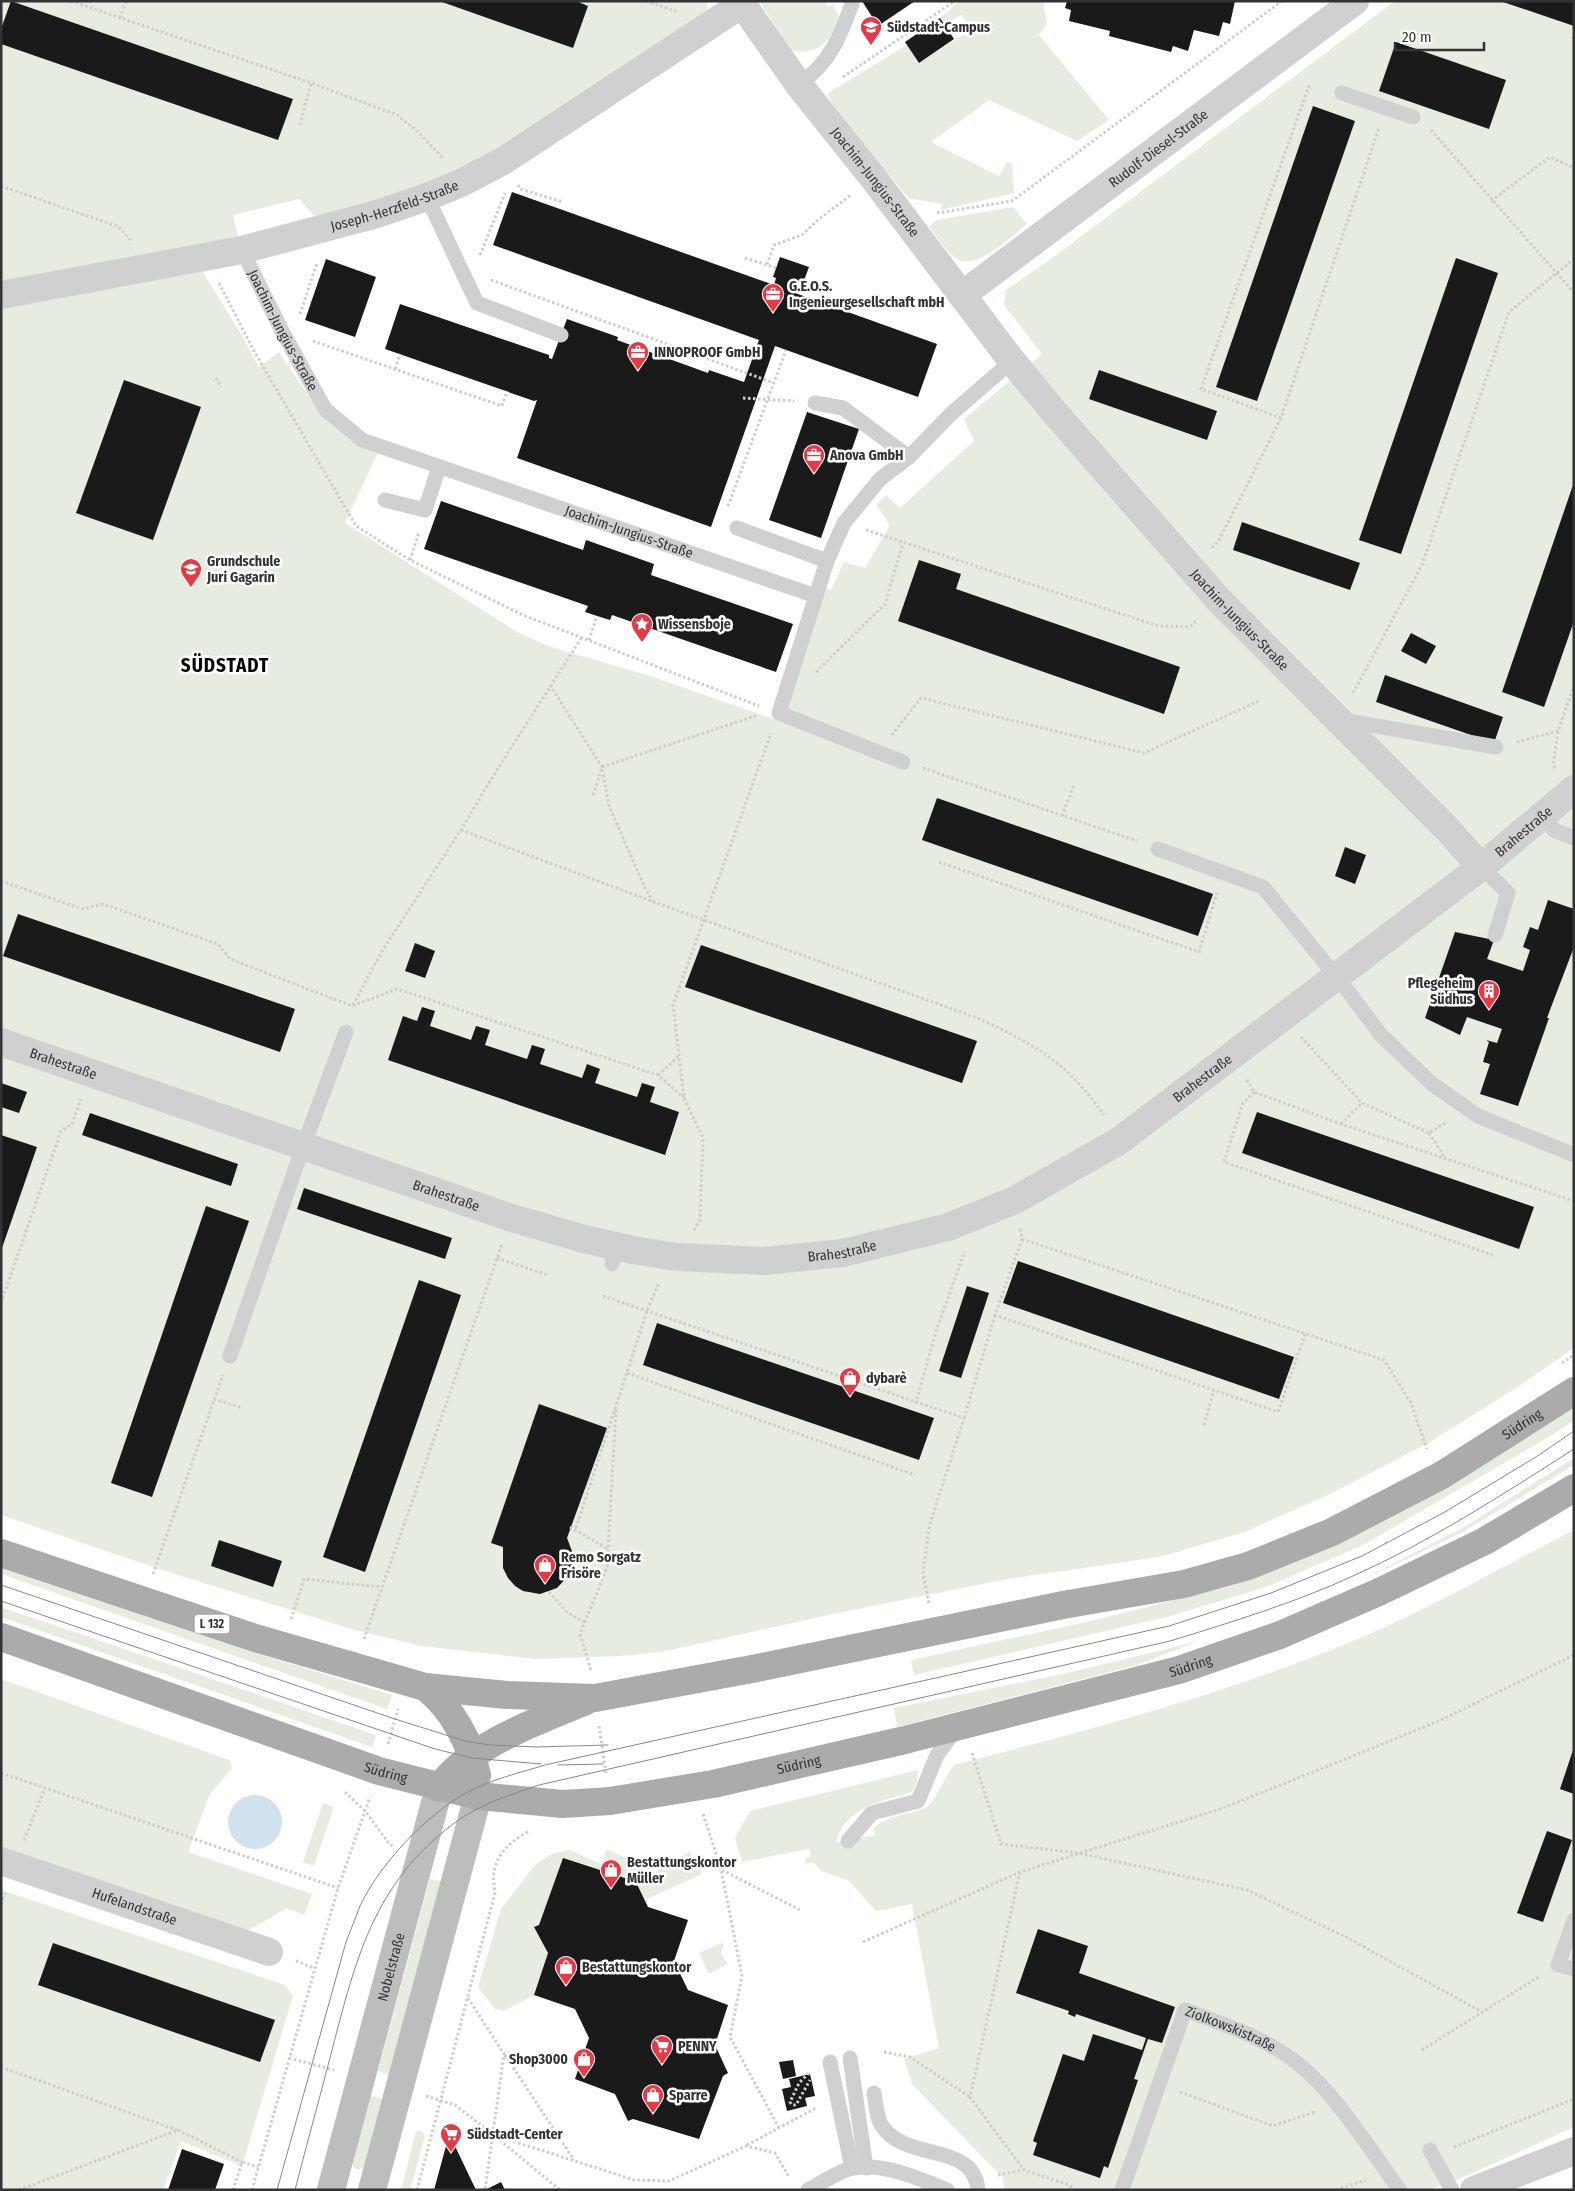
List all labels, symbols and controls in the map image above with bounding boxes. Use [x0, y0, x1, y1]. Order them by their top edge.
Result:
school or university icon: Südstadt-Campus [859, 15, 883, 46]
place label: Südstadt-Campus [887, 19, 990, 36]
scale bar [1395, 20, 1484, 52]
text: 20 m [1402, 28, 1432, 46]
street label: Rudolf-Diesel-Straße [1105, 106, 1211, 191]
street label: Joachim-Jungius-Straße [827, 124, 923, 240]
street label: Joseph-Herzfeld-Straße [329, 176, 461, 235]
street label: Joachim-Jungius-Straße [244, 267, 322, 394]
place label: G.E.O.S. Ingenieurgesellschaft mbH [789, 278, 944, 311]
office icon: G.E.O.S. Ingenieurgesellschaft mbH [761, 282, 785, 313]
office icon: INNOPROOF GmbH [626, 340, 650, 371]
place label: INNOPROOF GmbH [654, 344, 760, 361]
office icon: Anova GmbH [802, 443, 826, 474]
place label: Anova GmbH [829, 447, 903, 464]
street label: Joachim-Jungius-Straße [563, 502, 695, 562]
place label: Grundschule Juri Gagarin [206, 553, 280, 586]
school or university icon: Grundschule Juri Gagarin [179, 557, 203, 588]
street label: Joachim-Jungius-Straße [1187, 565, 1293, 674]
place icon: Wissensboje [630, 612, 654, 643]
place label: Wissensboje [658, 616, 731, 633]
district label: SÜDSTADT [181, 653, 269, 677]
street label: Brahestraße [1491, 803, 1556, 860]
place label: Pflegeheim Südhus [1408, 975, 1473, 1008]
building icon: Pflegeheim Südhus [1477, 979, 1501, 1010]
street label: Brahestraße [28, 1044, 99, 1083]
street label: Brahestraße [1169, 1050, 1235, 1106]
street label: Brahestraße [411, 1176, 482, 1215]
street label: Brahestraße [807, 1237, 878, 1265]
shop icon: dybarè [838, 1366, 862, 1397]
place label: dybarè [866, 1370, 907, 1387]
street label: Südring [1499, 1405, 1546, 1443]
place label: Remo Sorgatz Frisöre [561, 1549, 641, 1582]
shop icon: Remo Sorgatz Frisöre [533, 1553, 557, 1584]
road number: L 132 [194, 1615, 230, 1634]
street label: Südring [1167, 1651, 1215, 1681]
street label: Südring [775, 1751, 823, 1778]
street label: Südring [362, 1758, 410, 1786]
place label: Bestattungskontor Müller [627, 1854, 737, 1887]
shop icon: Bestattungskontor Müller [599, 1858, 623, 1889]
street label: Hufelandstraße [90, 1884, 179, 1929]
street label: Nobelstraße [374, 1931, 408, 2003]
shop icon: Bestattungskontor [554, 1955, 578, 1986]
place label: Bestattungskontor [582, 1959, 692, 1976]
street label: Ziolkowskistraße [1183, 2002, 1279, 2055]
supermarket icon: PENNY [650, 2034, 674, 2065]
place label: PENNY [678, 2038, 717, 2055]
shop icon: Shop3000 [572, 2047, 596, 2078]
place label: Shop3000 [509, 2051, 568, 2068]
shop icon: Sparre [641, 2083, 665, 2114]
place label: Sparre [669, 2087, 708, 2104]
supermarket icon: Südstadt-Center [439, 2122, 463, 2153]
place label: Südstadt-Center [467, 2126, 564, 2143]

